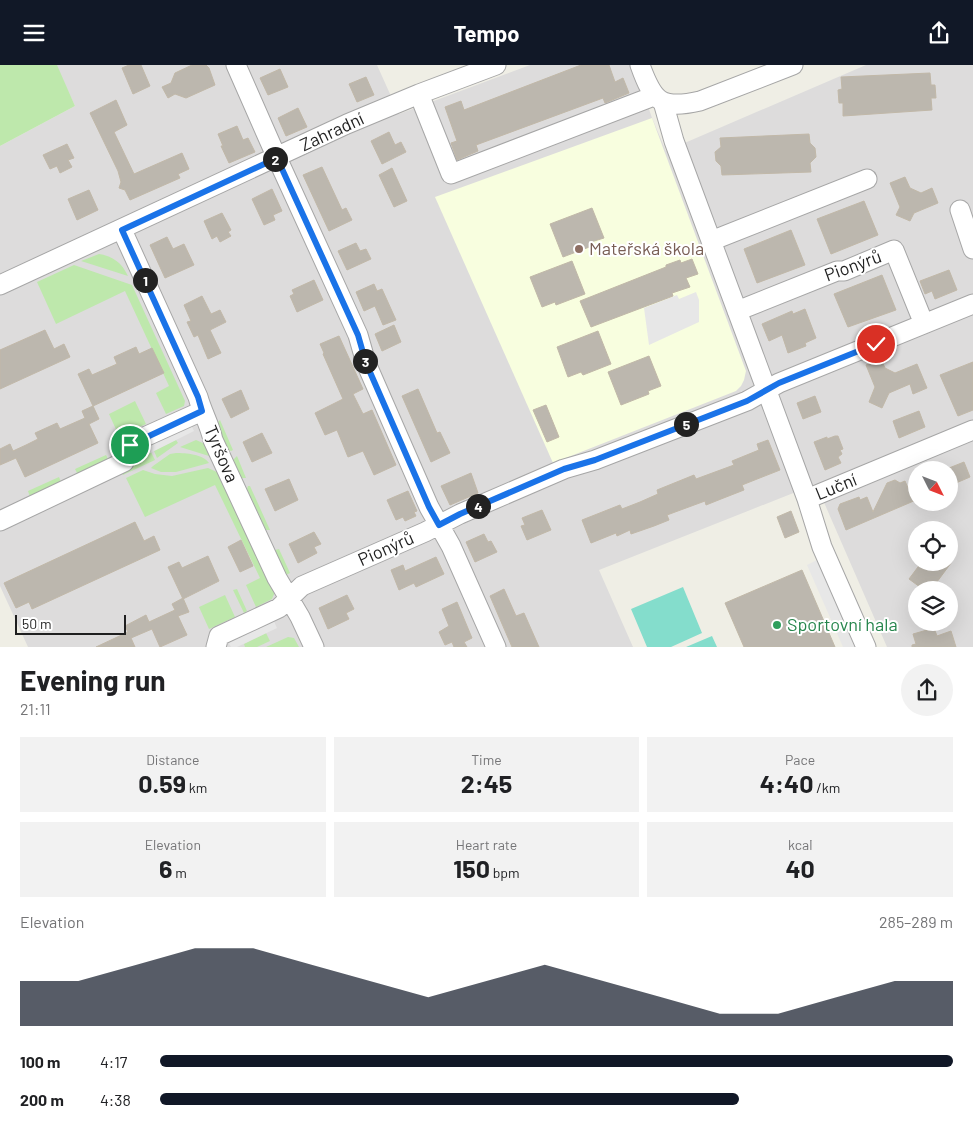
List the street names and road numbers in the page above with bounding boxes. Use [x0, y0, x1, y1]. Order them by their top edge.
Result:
street label: Zahradní [296, 107, 367, 155]
street label: Pionýrů [821, 245, 884, 286]
street label: Tyršova [200, 422, 244, 486]
street label: Luční [812, 468, 860, 504]
street label: Pionýrů [354, 526, 417, 570]

